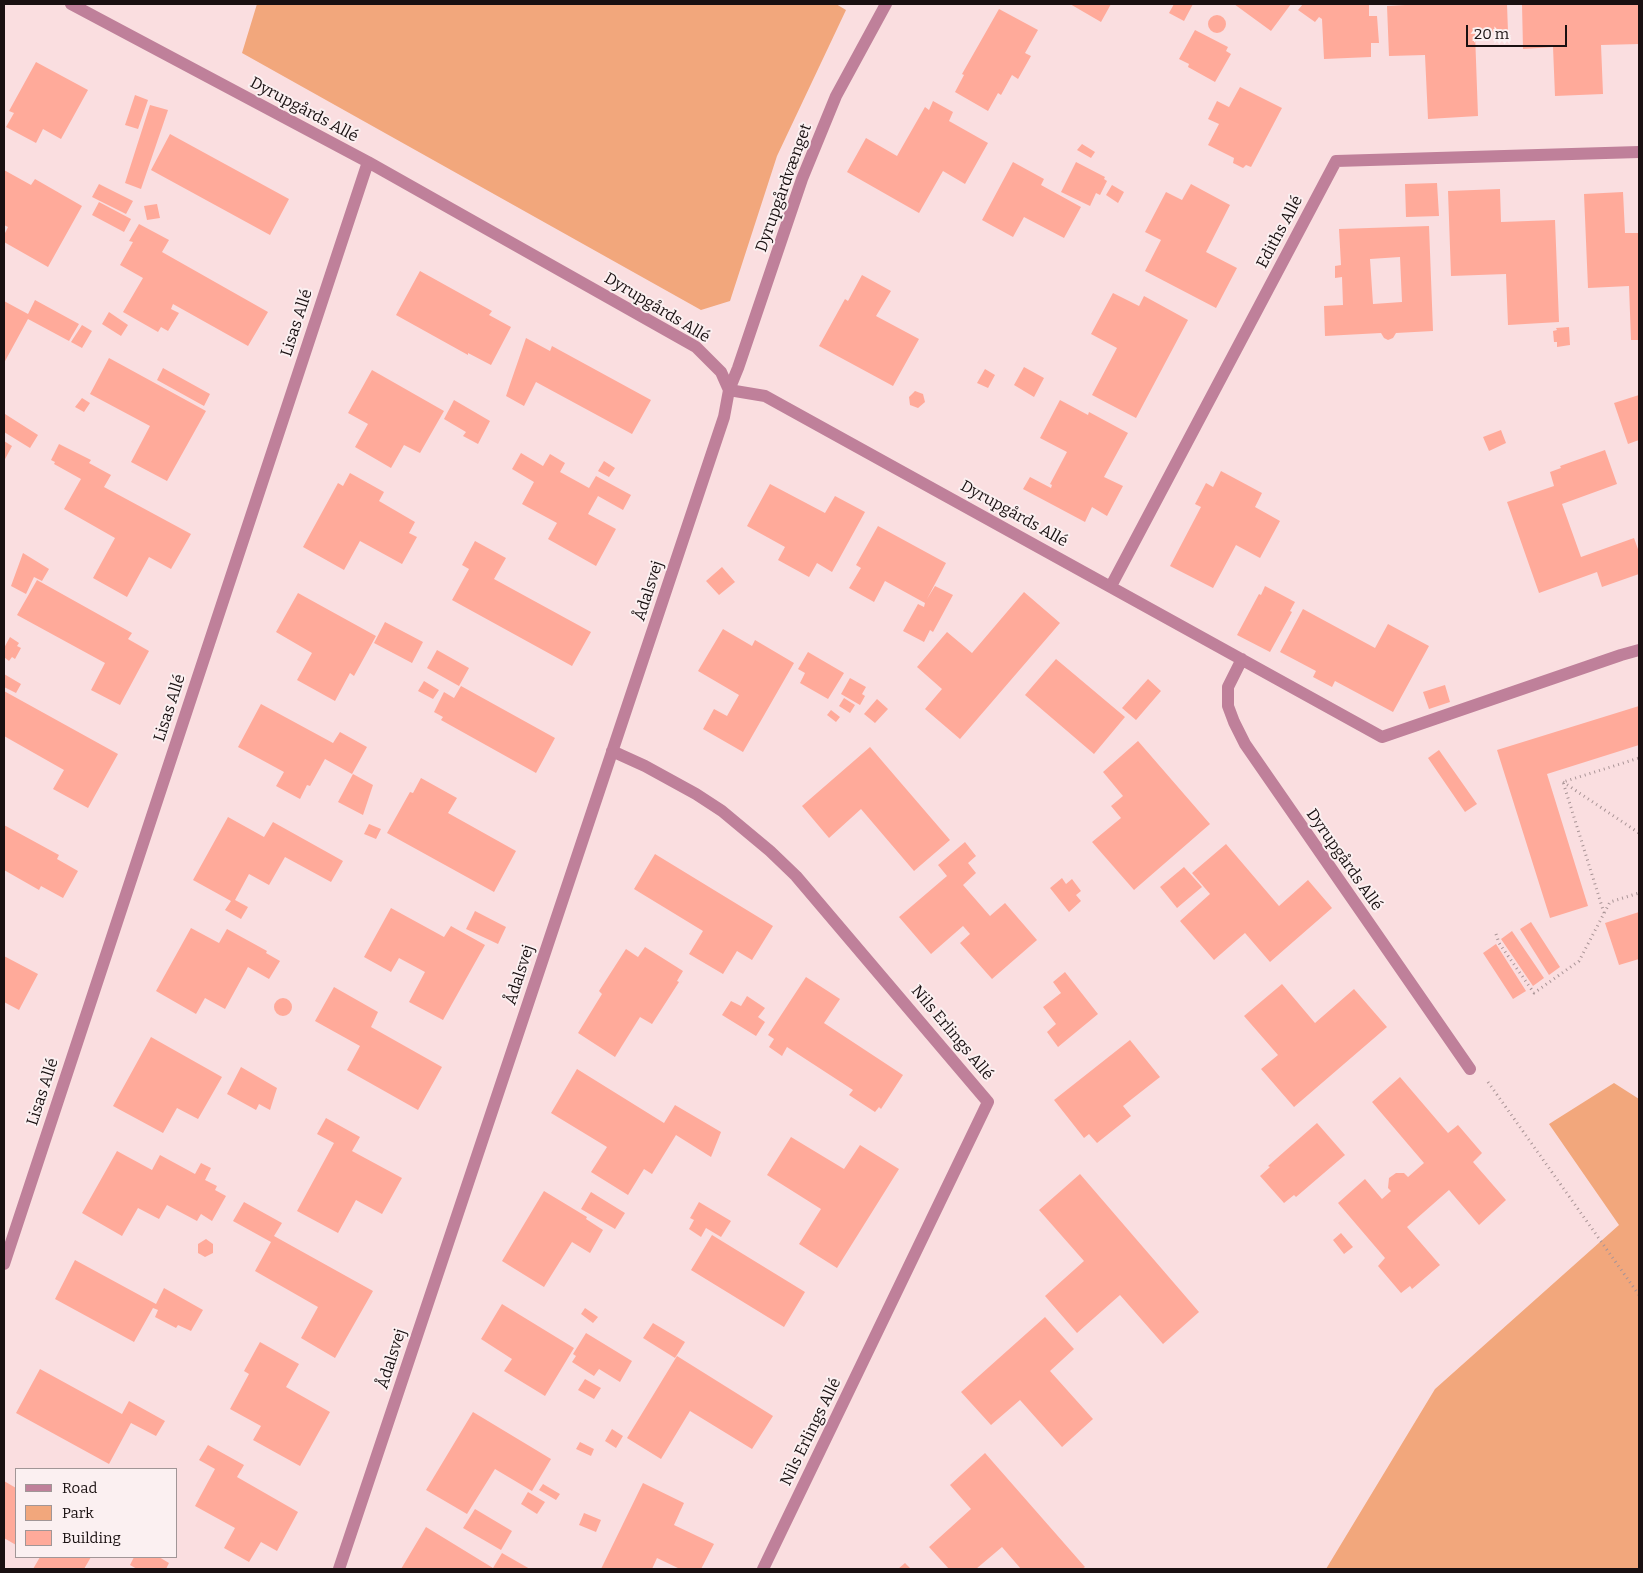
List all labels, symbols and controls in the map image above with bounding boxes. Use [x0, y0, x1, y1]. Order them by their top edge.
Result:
scale bar [1468, 15, 1569, 47]
text: 20 m [1474, 25, 1509, 43]
street label: Dyrupgårds Allé [247, 73, 361, 147]
street label: Dyrupgårdvænget [752, 121, 816, 255]
street label: Ediths Allé [1253, 192, 1307, 272]
street label: Dyrupgårds Allé [601, 269, 713, 347]
street label: Lisas Allé [277, 287, 317, 359]
street label: Dyrupgårds Allé [957, 477, 1071, 551]
street label: Ådalsvej [630, 559, 668, 623]
street label: Lisas Allé [150, 672, 190, 744]
street label: Dyrupgårds Allé [1302, 805, 1386, 915]
street label: Ådalsvej [501, 943, 539, 1007]
street label: Nils Erlings Allé [907, 982, 997, 1084]
street label: Lisas Allé [23, 1056, 63, 1128]
street label: Ådalsvej [373, 1327, 411, 1391]
street label: Nils Erlings Allé [777, 1375, 845, 1489]
legend [15, 1468, 178, 1558]
text: Road [62, 1479, 97, 1497]
text: Park [62, 1504, 94, 1522]
text: Building [62, 1529, 121, 1547]

